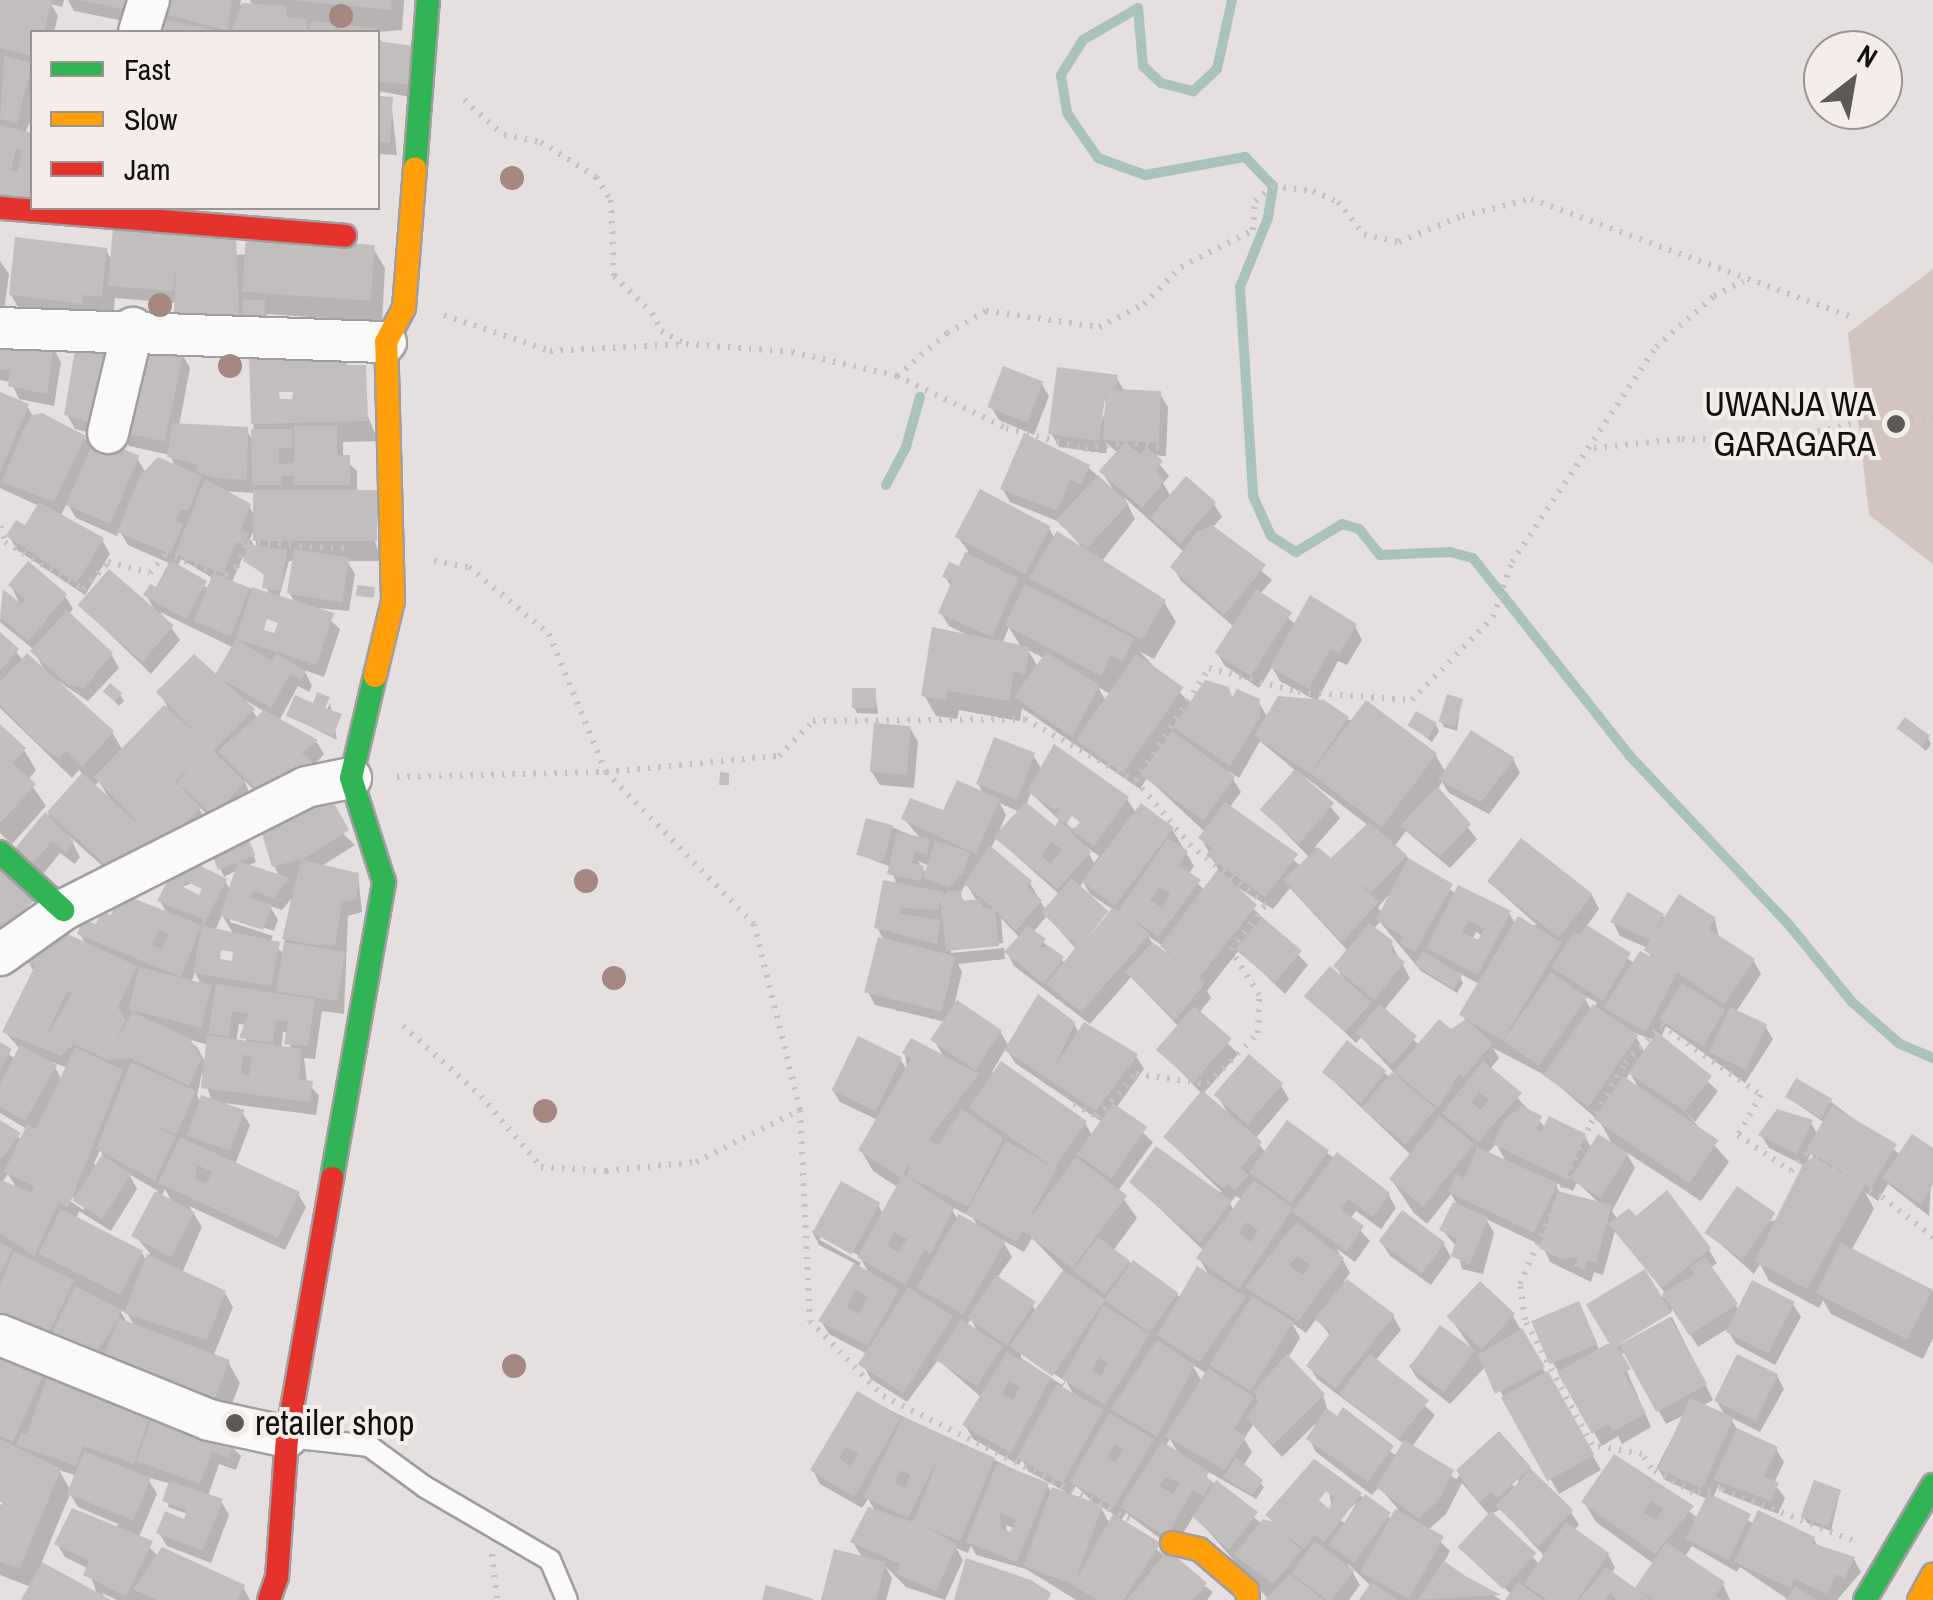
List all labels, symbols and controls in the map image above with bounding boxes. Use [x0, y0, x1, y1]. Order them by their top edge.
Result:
legend [30, 30, 380, 210]
north arrow [1803, 30, 1903, 130]
text: N [1851, 35, 1884, 77]
text: Fast [124, 49, 171, 89]
text: Slow [124, 99, 177, 139]
text: Jam [124, 149, 170, 189]
place label: UWANJA WA GARAGARA [1703, 383, 1876, 465]
marker: UWANJA WA GARAGARA [1885, 413, 1907, 435]
place label: retailer shop [255, 1402, 415, 1444]
marker: retailer shop [224, 1412, 246, 1434]

